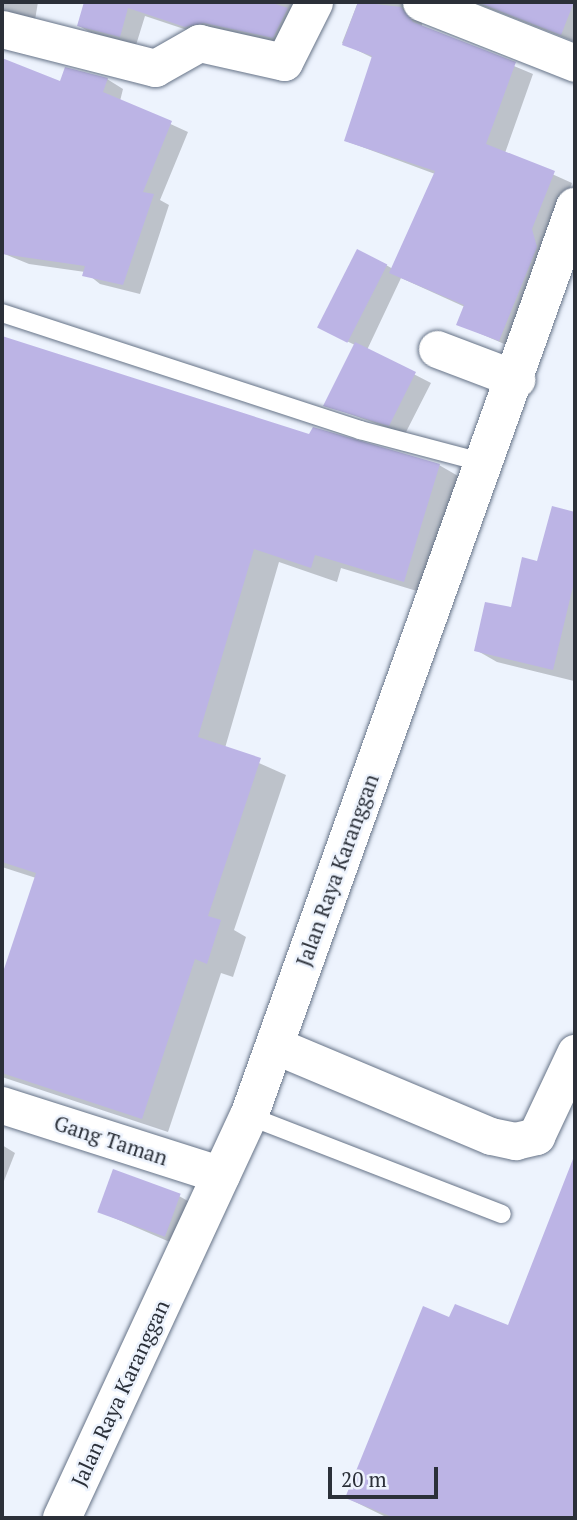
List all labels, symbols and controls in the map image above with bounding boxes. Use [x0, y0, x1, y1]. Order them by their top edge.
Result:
street label: Jalan Raya Karanggan [290, 770, 384, 970]
street label: Gang Taman [51, 1110, 171, 1170]
street label: Jalan Raya Karanggan [66, 1296, 174, 1490]
scale bar [332, 1454, 442, 1498]
text: 20 m [341, 1465, 387, 1493]

